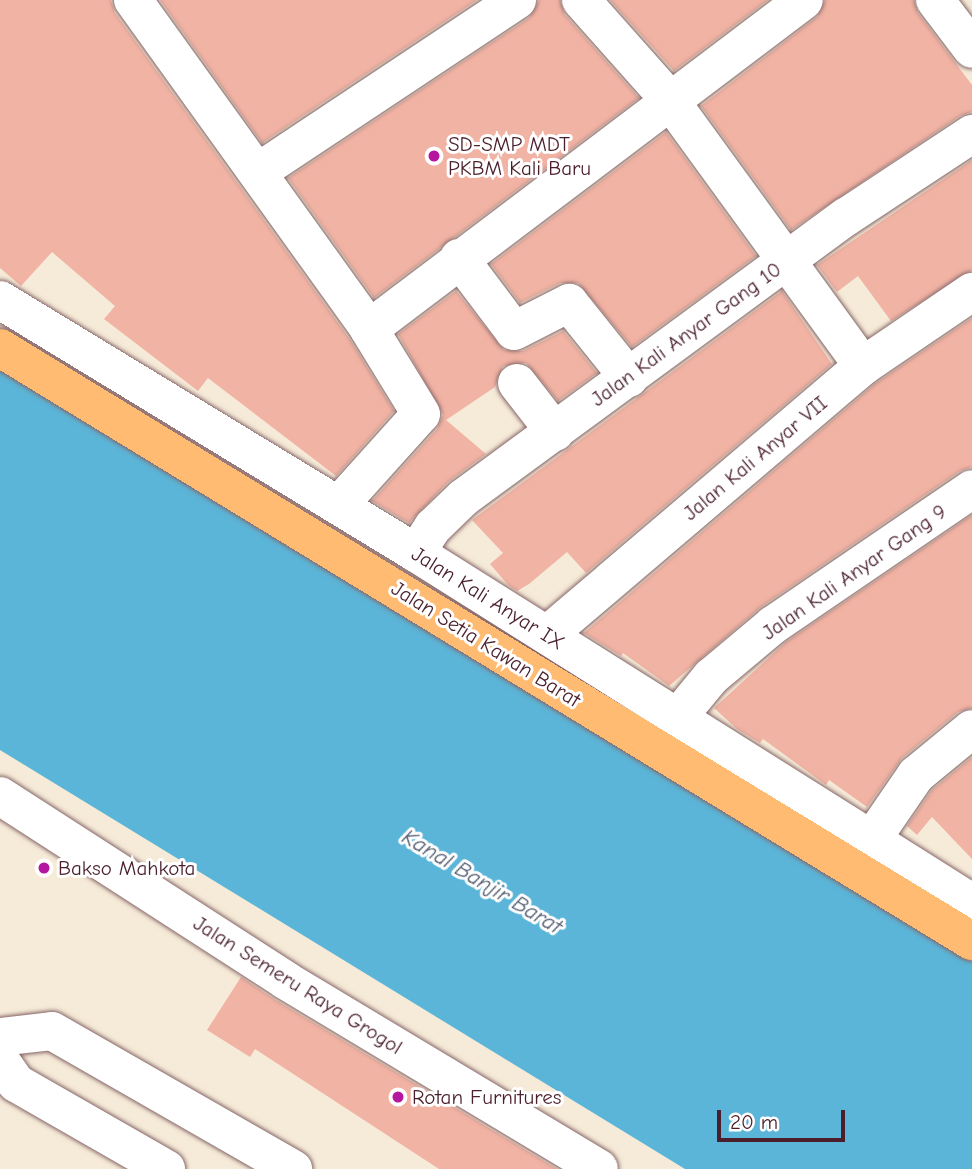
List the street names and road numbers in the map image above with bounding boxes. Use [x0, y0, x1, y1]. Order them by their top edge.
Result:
street label: Jalan Kali Anyar Gang 10 [586, 256, 786, 412]
street label: Jalan Kali Anyar VII [678, 390, 832, 526]
street label: Jalan Kali Anyar Gang 9 [757, 499, 951, 645]
street label: Jalan Kali Anyar IX [407, 541, 569, 655]
street label: Jalan Setia Kawan Barat [387, 576, 585, 712]
street label: Jalan Semeru Raya Grogol [189, 910, 407, 1060]

